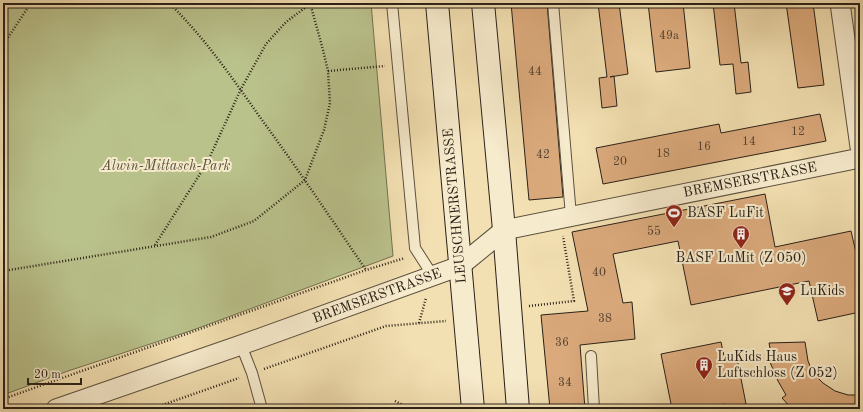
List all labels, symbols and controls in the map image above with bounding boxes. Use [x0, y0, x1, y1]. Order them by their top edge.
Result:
house number: 49a [659, 30, 679, 42]
house number: 44 [528, 66, 542, 78]
house number: 12 [791, 126, 805, 138]
street label: LEUSCHNERSTRASSE [441, 128, 469, 284]
house number: 14 [742, 136, 756, 148]
house number: 16 [697, 141, 711, 153]
house number: 18 [656, 148, 670, 160]
house number: 42 [536, 149, 550, 161]
house number: 20 [613, 156, 627, 168]
park label: Alwin-Mittasch-Park [101, 159, 231, 173]
street label: BREMSERSTRASSE [682, 160, 818, 200]
sports icon: BASF LuFit [664, 203, 684, 228]
place label: BASF LuFit [687, 206, 764, 220]
building icon: BASF LuMit (Z 050) [731, 224, 751, 249]
house number: 55 [647, 225, 661, 238]
place label: BASF LuMit (Z 050) [676, 251, 806, 265]
street label: BREMSERSTRASSE [311, 266, 443, 326]
house number: 40 [592, 267, 606, 279]
school or university icon: LuKids [777, 281, 797, 306]
place label: LuKids [800, 284, 845, 298]
house number: 38 [598, 313, 612, 325]
house number: 36 [555, 337, 569, 349]
place label: LuKids Haus Luftschloss (Z 052) [717, 350, 838, 380]
building icon: LuKids Haus Luftschloss (Z 052) [694, 355, 714, 380]
scale bar [28, 360, 81, 386]
text: 20 m [34, 369, 61, 381]
house number: 34 [558, 377, 572, 389]

